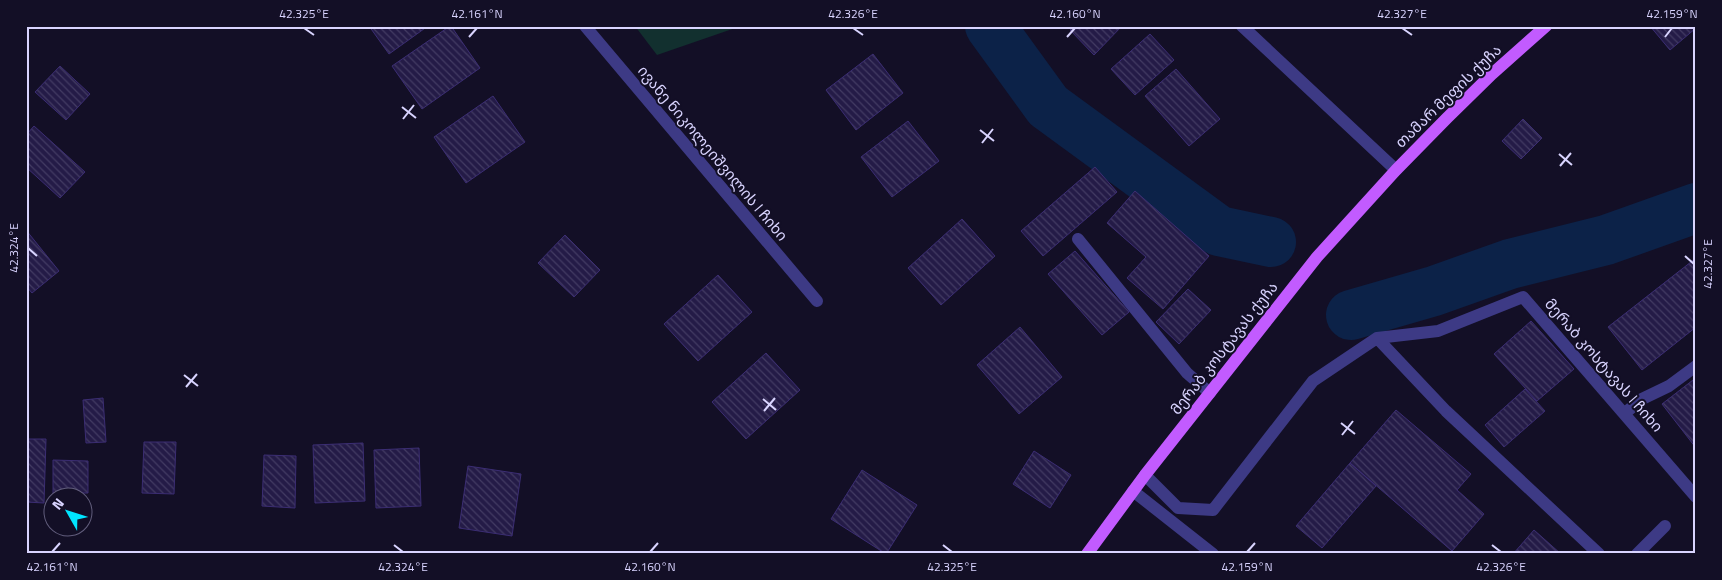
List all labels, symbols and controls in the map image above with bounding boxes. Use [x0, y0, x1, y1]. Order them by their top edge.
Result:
text: 42.325°E [279, 4, 329, 23]
text: 42.161°N [451, 4, 503, 23]
text: 42.326°E [828, 4, 878, 23]
text: 42.160°N [1049, 4, 1101, 23]
text: 42.327°E [1377, 4, 1427, 23]
text: 42.159°N [1646, 4, 1698, 23]
street label: თამარ მეფის ქუჩა [1389, 39, 1507, 153]
street label: ივანე ნიკოლეიშვილის I ჩიხი [632, 60, 794, 246]
text: 42.324°E [4, 223, 23, 273]
text: 42.327°E [1698, 239, 1717, 289]
street label: მერაბ კოსტავას ქუჩა [1165, 277, 1283, 419]
street label: მერაბ კოსტავას I ჩიხი [1539, 293, 1669, 437]
north arrow [42, 488, 92, 538]
text: N [46, 493, 69, 514]
text: 42.161°N [26, 557, 78, 576]
text: 42.324°E [378, 557, 428, 576]
text: 42.160°N [624, 557, 676, 576]
text: 42.325°E [927, 557, 977, 576]
text: 42.159°N [1221, 557, 1273, 576]
text: 42.326°E [1476, 557, 1526, 576]

